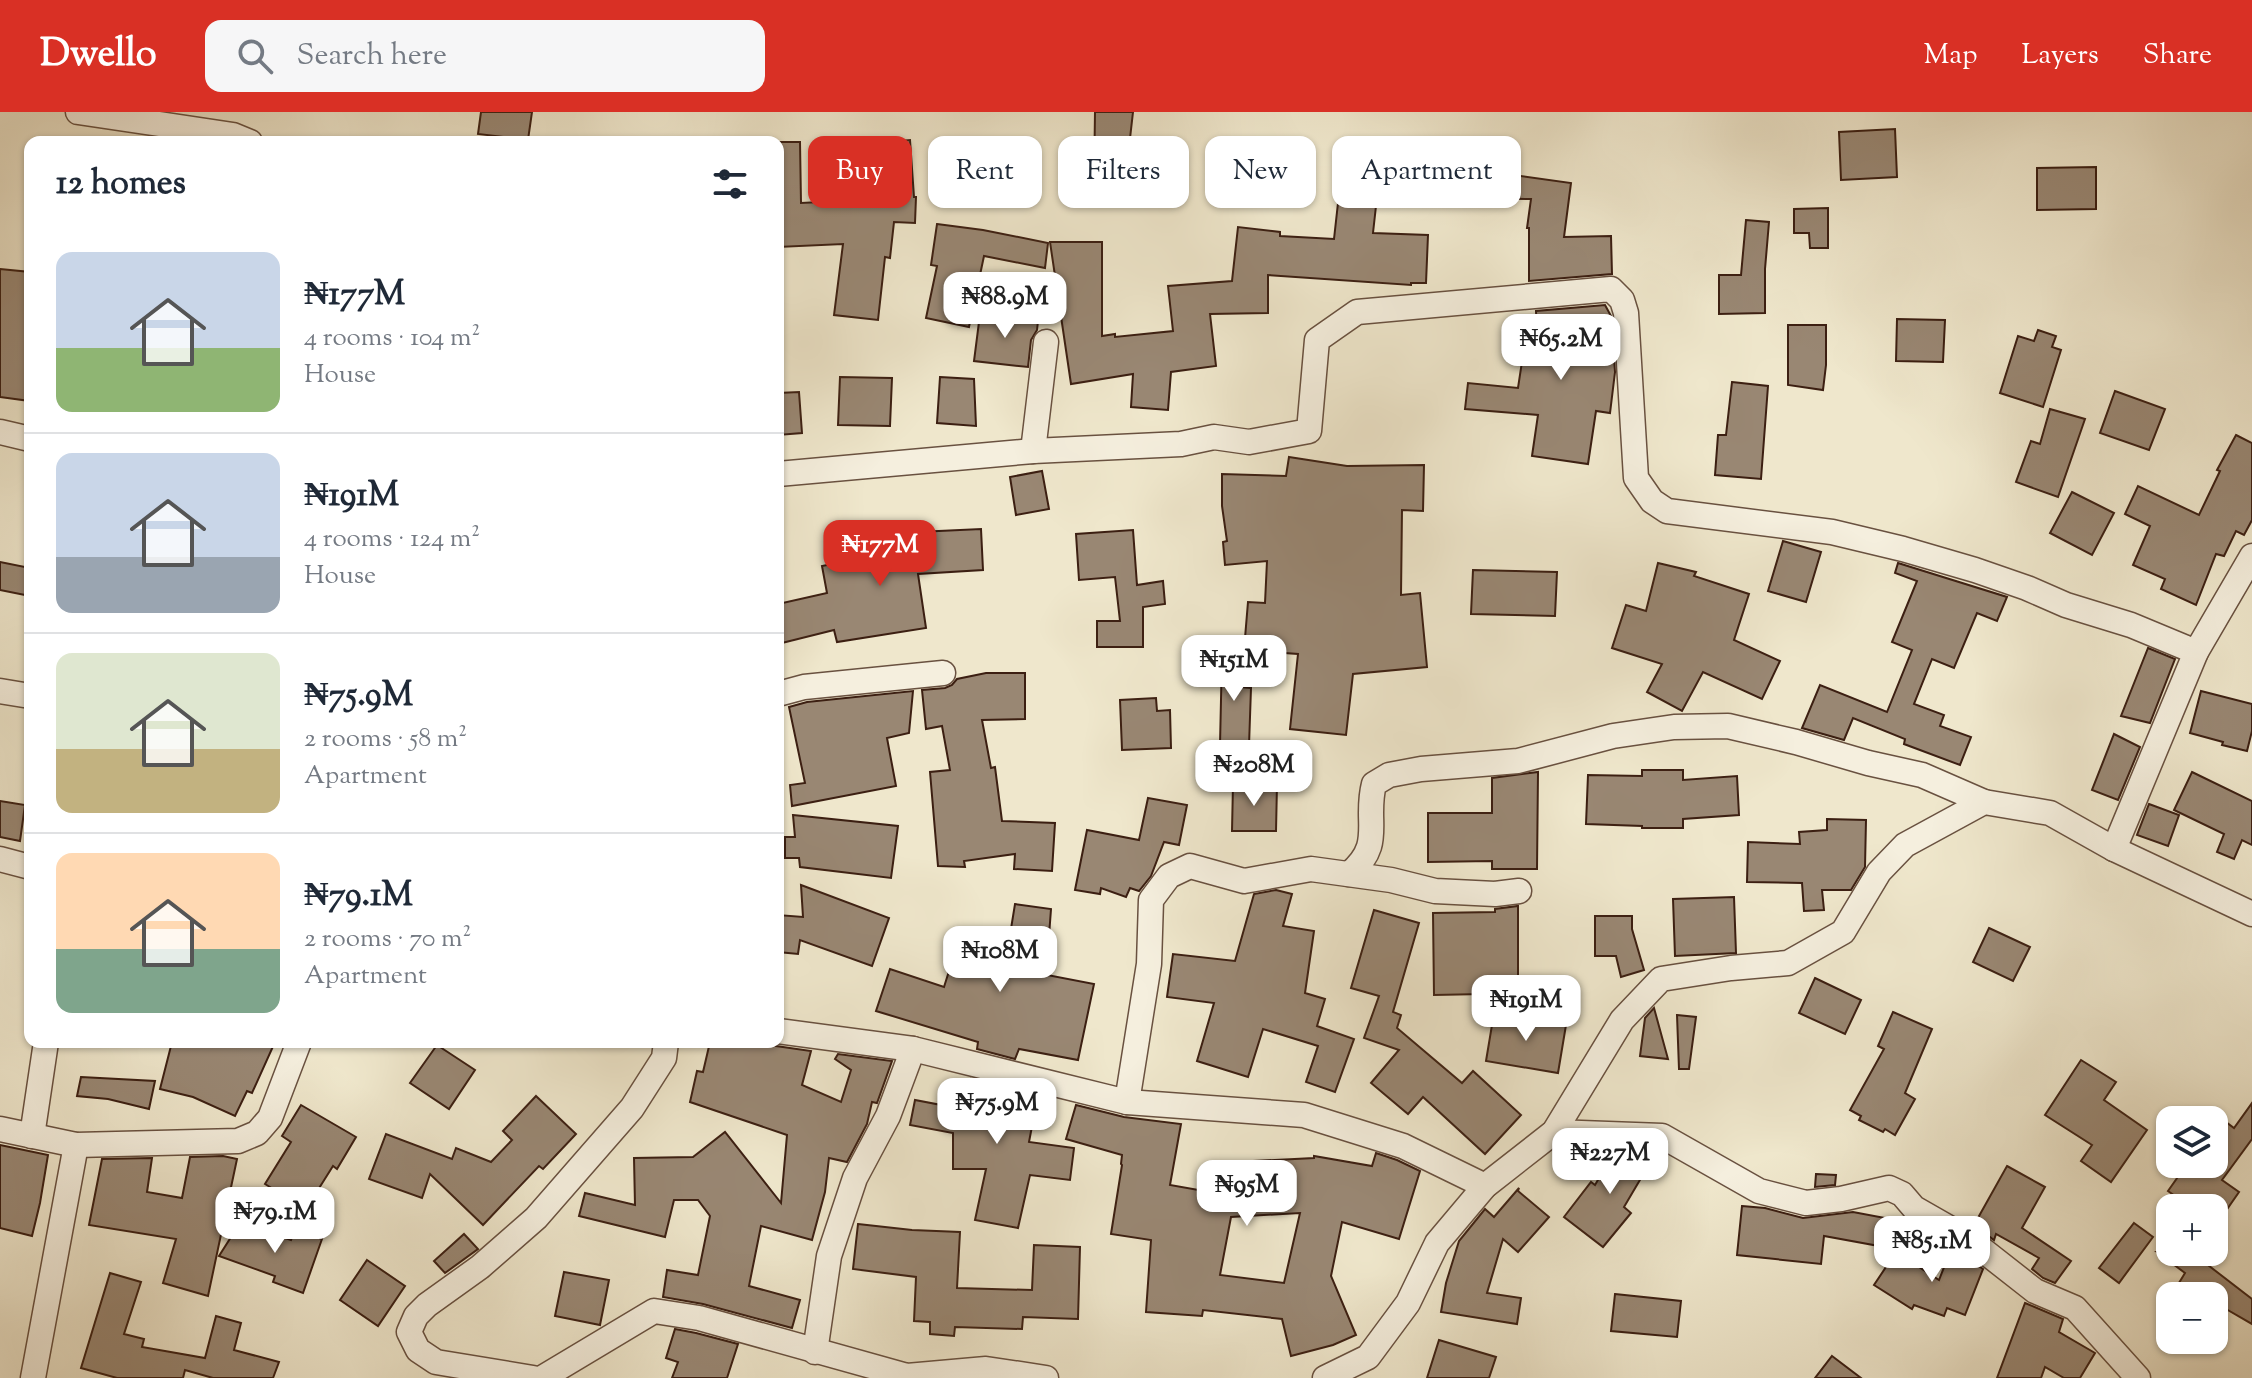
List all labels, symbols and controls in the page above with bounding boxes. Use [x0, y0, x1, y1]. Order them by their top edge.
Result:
search box [205, 20, 765, 92]
text: Dwello [40, 29, 157, 83]
icon: search [233, 34, 277, 78]
text: Search here [297, 35, 447, 78]
text: Map [1924, 36, 1977, 76]
text: Layers [2021, 36, 2099, 76]
text: Share [2143, 36, 2212, 76]
chip: Buy [808, 136, 912, 208]
chip: Rent [928, 136, 1042, 208]
chip: Filters [1058, 136, 1189, 208]
chip: New [1205, 136, 1316, 208]
chip: Apartment [1332, 136, 1521, 208]
text: 12 homes [56, 160, 186, 209]
icon: filters [708, 162, 752, 206]
text: ₦177M [304, 271, 405, 320]
pin: ₦88.9M [940, 272, 1070, 340]
text: ₦88.9M [961, 279, 1049, 316]
icon: home [120, 284, 216, 380]
pin: ₦65.2M [1496, 314, 1626, 382]
text: 4 rooms · 104 m² [304, 320, 480, 357]
text: ₦65.2M [1519, 321, 1603, 358]
text: House [304, 357, 376, 394]
text: ₦191M [304, 472, 399, 521]
icon: home [120, 485, 216, 581]
pin: ₦177M [824, 520, 936, 588]
text: 4 rooms · 124 m² [304, 521, 480, 558]
text: ₦177M [841, 527, 919, 564]
text: House [304, 558, 376, 595]
pin: ₦151M [1178, 635, 1290, 703]
text: ₦151M [1199, 642, 1269, 679]
text: ₦75.9M [304, 672, 413, 721]
icon: home [120, 685, 216, 781]
text: 2 rooms · 58 m² [304, 721, 467, 758]
pin: ₦208M [1198, 740, 1310, 808]
text: ₦208M [1213, 747, 1295, 784]
text: Apartment [304, 758, 427, 795]
text: ₦79.1M [304, 872, 413, 921]
icon: home [120, 885, 216, 981]
text: 2 rooms · 70 m² [304, 921, 471, 958]
pin: ₦108M [944, 926, 1056, 994]
text: ₦108M [961, 933, 1039, 970]
text: Apartment [304, 958, 427, 995]
pin: ₦191M [1470, 975, 1582, 1043]
text: ₦191M [1490, 982, 1562, 1019]
pin: ₦75.9M [932, 1078, 1062, 1146]
text: ₦75.9M [955, 1085, 1039, 1122]
map controls [2156, 1106, 2228, 1354]
button: layers [2156, 1106, 2228, 1178]
pin: ₦227M [1554, 1128, 1666, 1196]
text: ₦227M [1570, 1135, 1650, 1172]
pin: ₦95M [1200, 1160, 1294, 1228]
text: ₦95M [1215, 1167, 1279, 1204]
pin: ₦79.1M [210, 1187, 340, 1255]
text: ₦79.1M [233, 1194, 317, 1231]
button: + [2156, 1194, 2228, 1266]
pin: ₦85.1M [1867, 1216, 1997, 1284]
text: ₦85.1M [1892, 1223, 1972, 1260]
button: − [2156, 1282, 2228, 1354]

